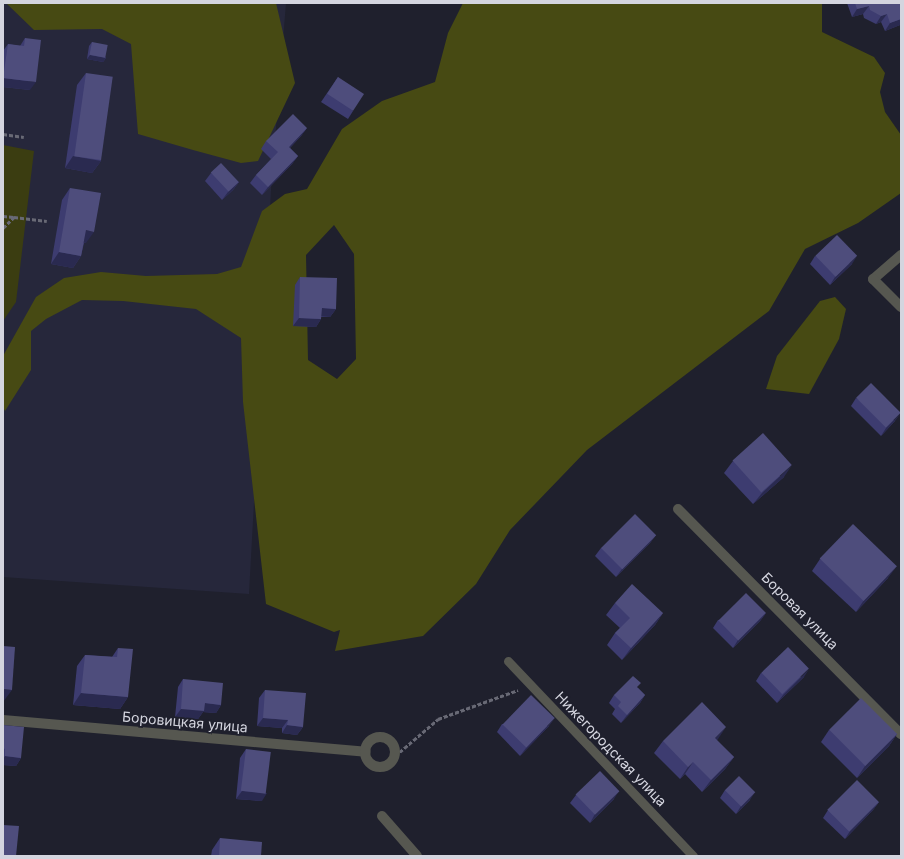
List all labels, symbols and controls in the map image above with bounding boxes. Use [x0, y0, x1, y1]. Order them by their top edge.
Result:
street label: Боровая улица [758, 569, 842, 653]
street label: Нижегородская улица [552, 688, 670, 810]
street label: Боровицкая улица [122, 708, 248, 736]

